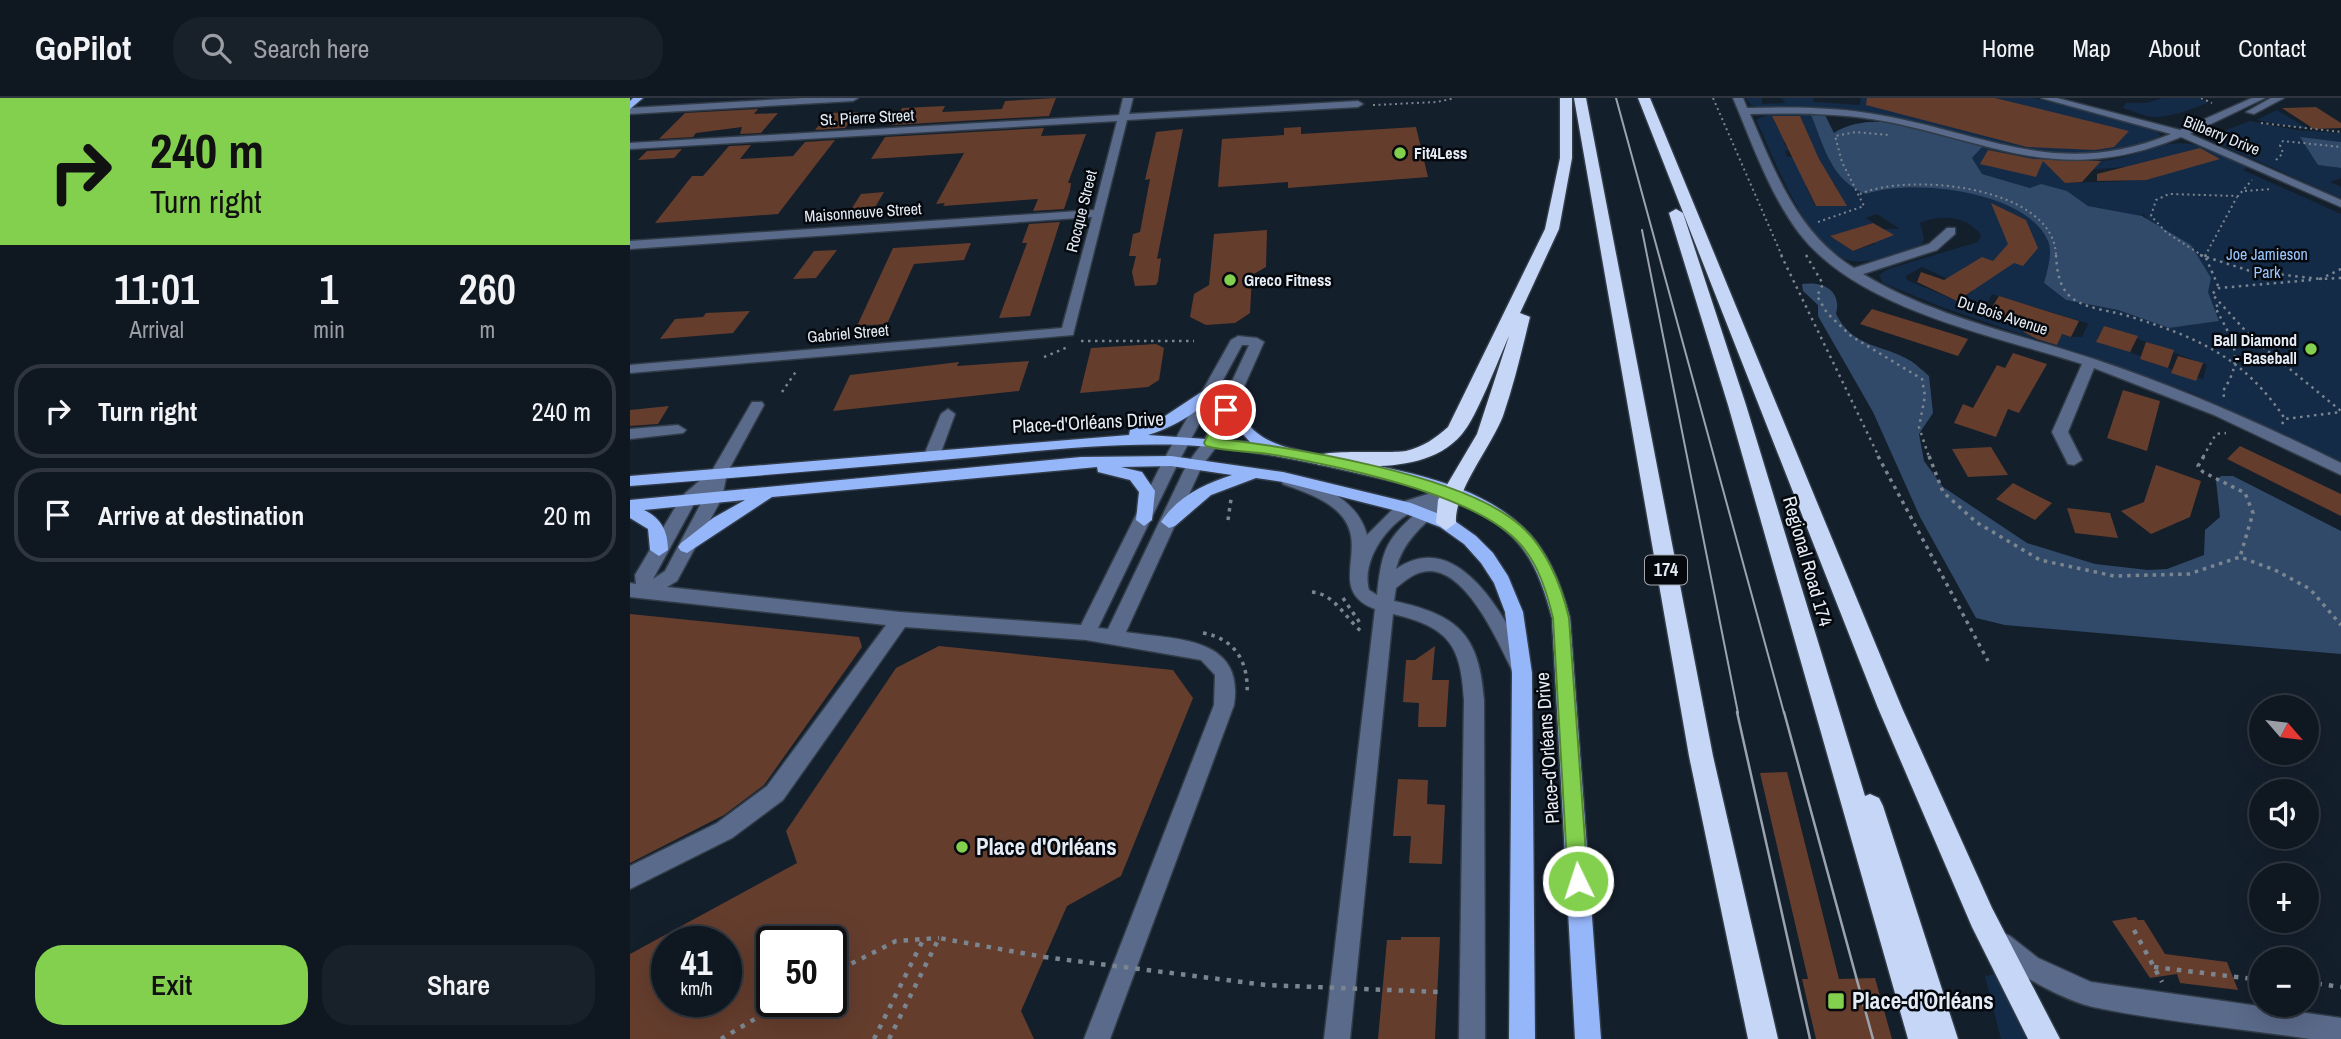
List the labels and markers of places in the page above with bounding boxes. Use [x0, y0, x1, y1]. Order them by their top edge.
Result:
place label: Fit4Less [1414, 142, 1467, 164]
marker: Fit4Less [1392, 145, 1408, 161]
place label: Greco Fitness [1244, 269, 1332, 291]
marker: Greco Fitness [1222, 272, 1238, 288]
place label: Ball Diamond - Baseball [2213, 329, 2297, 369]
marker: Ball Diamond - Baseball [2303, 341, 2319, 357]
pin [1196, 380, 1256, 440]
place label: Place d'Orléans [976, 831, 1117, 862]
marker: Place d'Orléans [954, 839, 970, 855]
place label: Place-d'Orléans [1852, 985, 1994, 1016]
marker: Place-d'Orléans [1826, 991, 1846, 1011]

